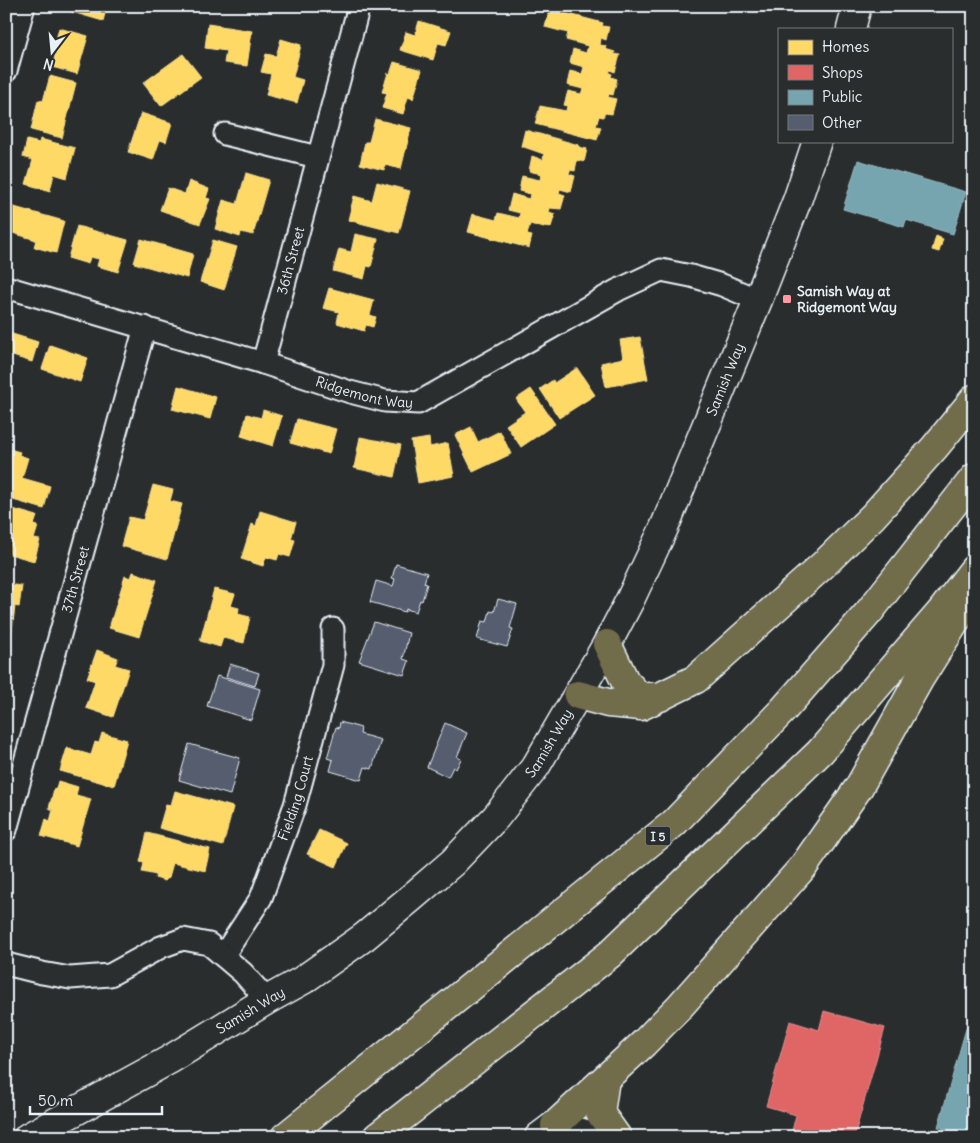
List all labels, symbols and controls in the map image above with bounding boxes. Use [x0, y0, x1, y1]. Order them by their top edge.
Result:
north arrow [28, 28, 78, 78]
legend [778, 28, 952, 142]
text: Homes [822, 37, 869, 56]
text: N [41, 55, 56, 74]
text: Shops [822, 63, 863, 82]
text: Public [822, 87, 863, 106]
text: Other [822, 113, 862, 132]
street label: 36th Street [273, 224, 308, 297]
place label: Samish Way at Ridgemont Way [797, 282, 897, 316]
marker: Samish Way at Ridgemont Way [781, 293, 793, 305]
street label: Samish Way [702, 340, 748, 418]
street label: Ridgemont Way [313, 372, 414, 412]
street label: 37th Street [57, 544, 93, 615]
street label: Samish Way [521, 706, 576, 781]
street label: Fielding Court [274, 754, 317, 843]
road number: I 5 [646, 826, 670, 846]
street label: Samish Way [213, 983, 288, 1038]
scale bar [30, 1083, 162, 1115]
text: 50 m [38, 1091, 73, 1110]

